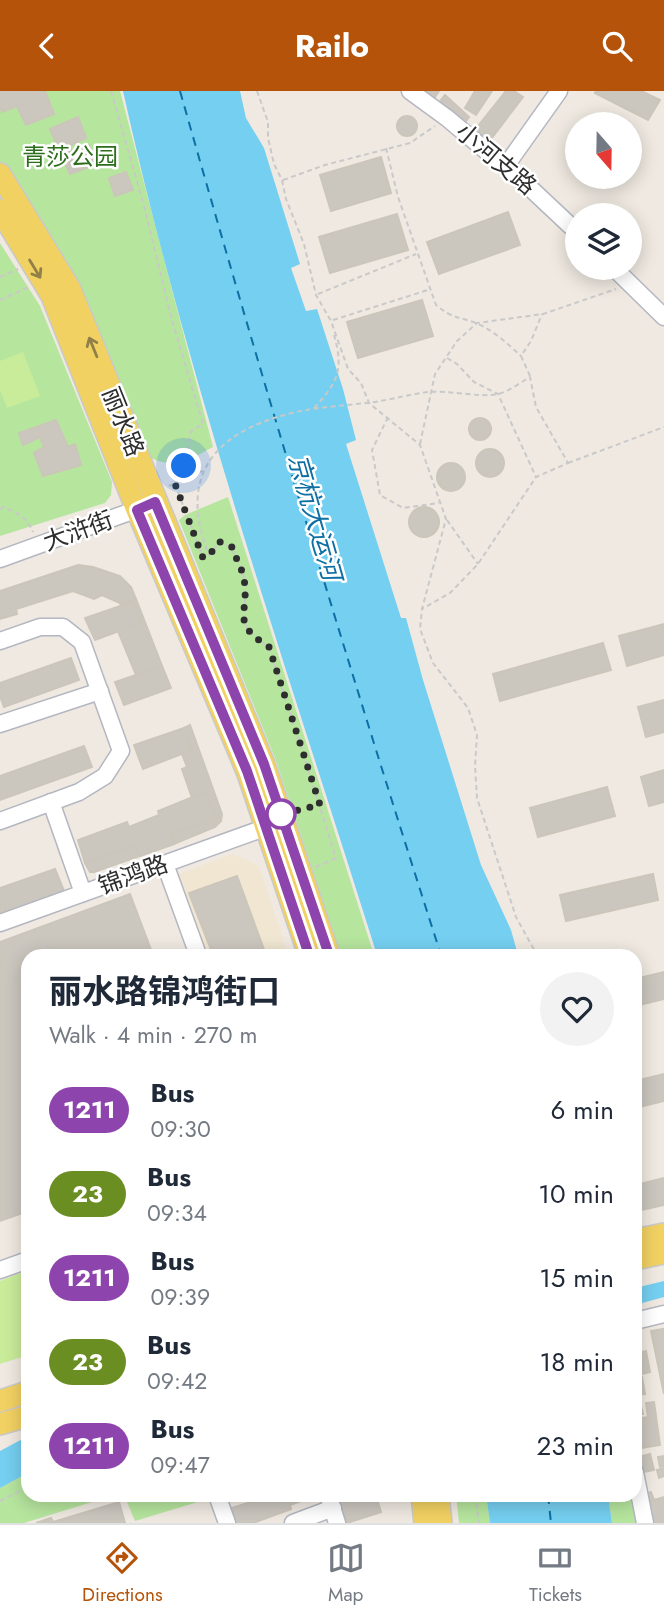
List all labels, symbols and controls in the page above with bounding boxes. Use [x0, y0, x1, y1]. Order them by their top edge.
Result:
text: Railo [295, 23, 369, 69]
icon: back [28, 27, 66, 65]
icon: search [598, 27, 636, 65]
north arrow [565, 112, 642, 189]
map controls [565, 112, 642, 280]
street label: 小河支路 [448, 114, 544, 203]
park label: 青莎公园 [22, 139, 118, 174]
button: layers [565, 203, 642, 280]
one-way arrow [29, 258, 43, 278]
one-way arrow [86, 337, 99, 359]
street label: 丽水路 [94, 382, 153, 462]
your location [166, 448, 201, 483]
water label: 京杭大运河 [279, 449, 353, 590]
street label: 大浒街 [38, 502, 118, 559]
unlabelled marker [266, 799, 296, 829]
street label: 锦鸿路 [93, 846, 173, 903]
text: 丽水路锦鸿街口 [49, 968, 280, 1015]
button: heart [540, 972, 614, 1046]
text: Walk · 4 min · 270 m [49, 1018, 257, 1052]
text: Bus [150, 1074, 194, 1112]
text: 6 min [551, 1091, 614, 1129]
text: 1211 [63, 1092, 115, 1127]
text: 09:30 [150, 1112, 211, 1146]
text: Bus [147, 1158, 191, 1196]
text: 10 min [538, 1175, 614, 1213]
text: 23 [72, 1176, 103, 1211]
text: 09:34 [147, 1196, 207, 1230]
text: Bus [150, 1242, 194, 1280]
text: 15 min [539, 1259, 614, 1297]
text: 1211 [63, 1260, 115, 1295]
text: 09:39 [150, 1280, 210, 1314]
text: Bus [147, 1326, 191, 1364]
text: 18 min [540, 1343, 614, 1381]
text: 23 [72, 1344, 103, 1379]
text: 09:42 [147, 1364, 207, 1398]
text: Bus [150, 1410, 194, 1448]
text: 23 min [537, 1427, 614, 1465]
text: 1211 [63, 1428, 115, 1463]
text: 09:47 [150, 1448, 210, 1482]
tab: Directions [82, 1539, 163, 1608]
tab: Map [327, 1539, 365, 1608]
tab: Tickets [529, 1539, 582, 1608]

